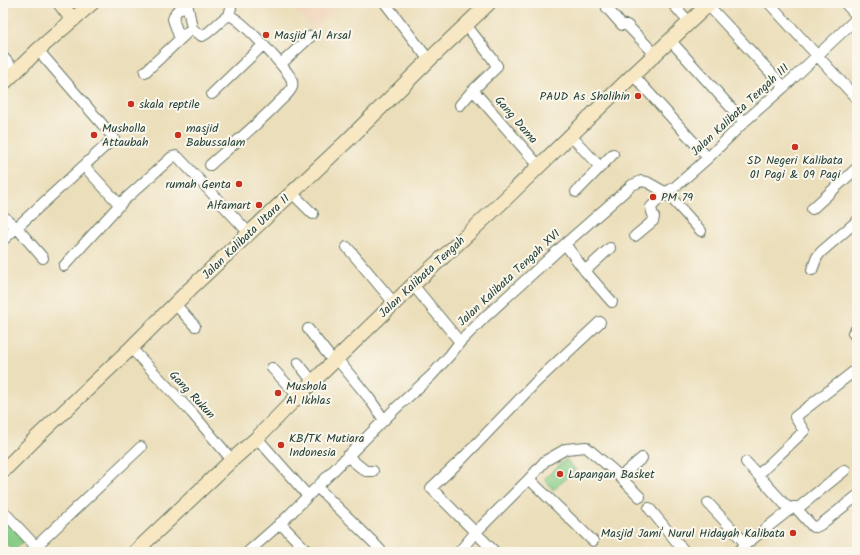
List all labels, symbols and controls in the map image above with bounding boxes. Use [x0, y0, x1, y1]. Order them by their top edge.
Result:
place label: Masjid Al Arsal [274, 26, 351, 45]
marker: Masjid Al Arsal [261, 30, 271, 40]
street label: Jalan Kalibata Tengah III [687, 59, 794, 161]
place label: PAUD As Sholihin [540, 87, 630, 106]
marker: PAUD As Sholihin [633, 91, 643, 101]
street label: Gang Dama [490, 92, 543, 149]
place label: skala reptile [139, 95, 200, 114]
marker: skala reptile [126, 99, 136, 109]
place label: Musholla Attaubah [102, 119, 148, 152]
place label: masjid Babussalam [186, 119, 246, 152]
marker: Musholla Attaubah [89, 130, 99, 140]
marker: masjid Babussalam [173, 130, 183, 140]
marker: SD Negeri Kalibata 01 Pagi & 09 Pagi [790, 142, 800, 152]
place label: SD Negeri Kalibata 01 Pagi & 09 Pagi [747, 151, 843, 184]
place label: rumah Genta [165, 175, 231, 194]
marker: rumah Genta [234, 179, 244, 189]
place label: PM 79 [661, 188, 693, 207]
street label: Jalan Kalibata Utara II [198, 190, 294, 284]
marker: PM 79 [648, 192, 658, 202]
place label: Alfamart [207, 196, 251, 215]
marker: Alfamart [254, 200, 264, 210]
street label: Jalan Kalibata Tengah XVI [453, 225, 565, 331]
street label: Jalan Kalibata Tengah [374, 232, 470, 322]
street label: Gang Rukun [164, 366, 220, 424]
place label: Mushola Al Ikhlas [286, 377, 331, 410]
marker: Mushola Al Ikhlas [273, 388, 283, 398]
place label: KB/TK Mutiara Indonesia [289, 429, 365, 462]
marker: KB/TK Mutiara Indonesia [276, 440, 286, 450]
place label: Lapangan Basket [568, 465, 655, 484]
marker: Lapangan Basket [555, 469, 565, 479]
place label: Masjid Jami' Nurul Hidayah Kalibata [601, 524, 785, 543]
marker: Masjid Jami' Nurul Hidayah Kalibata [788, 528, 798, 538]

